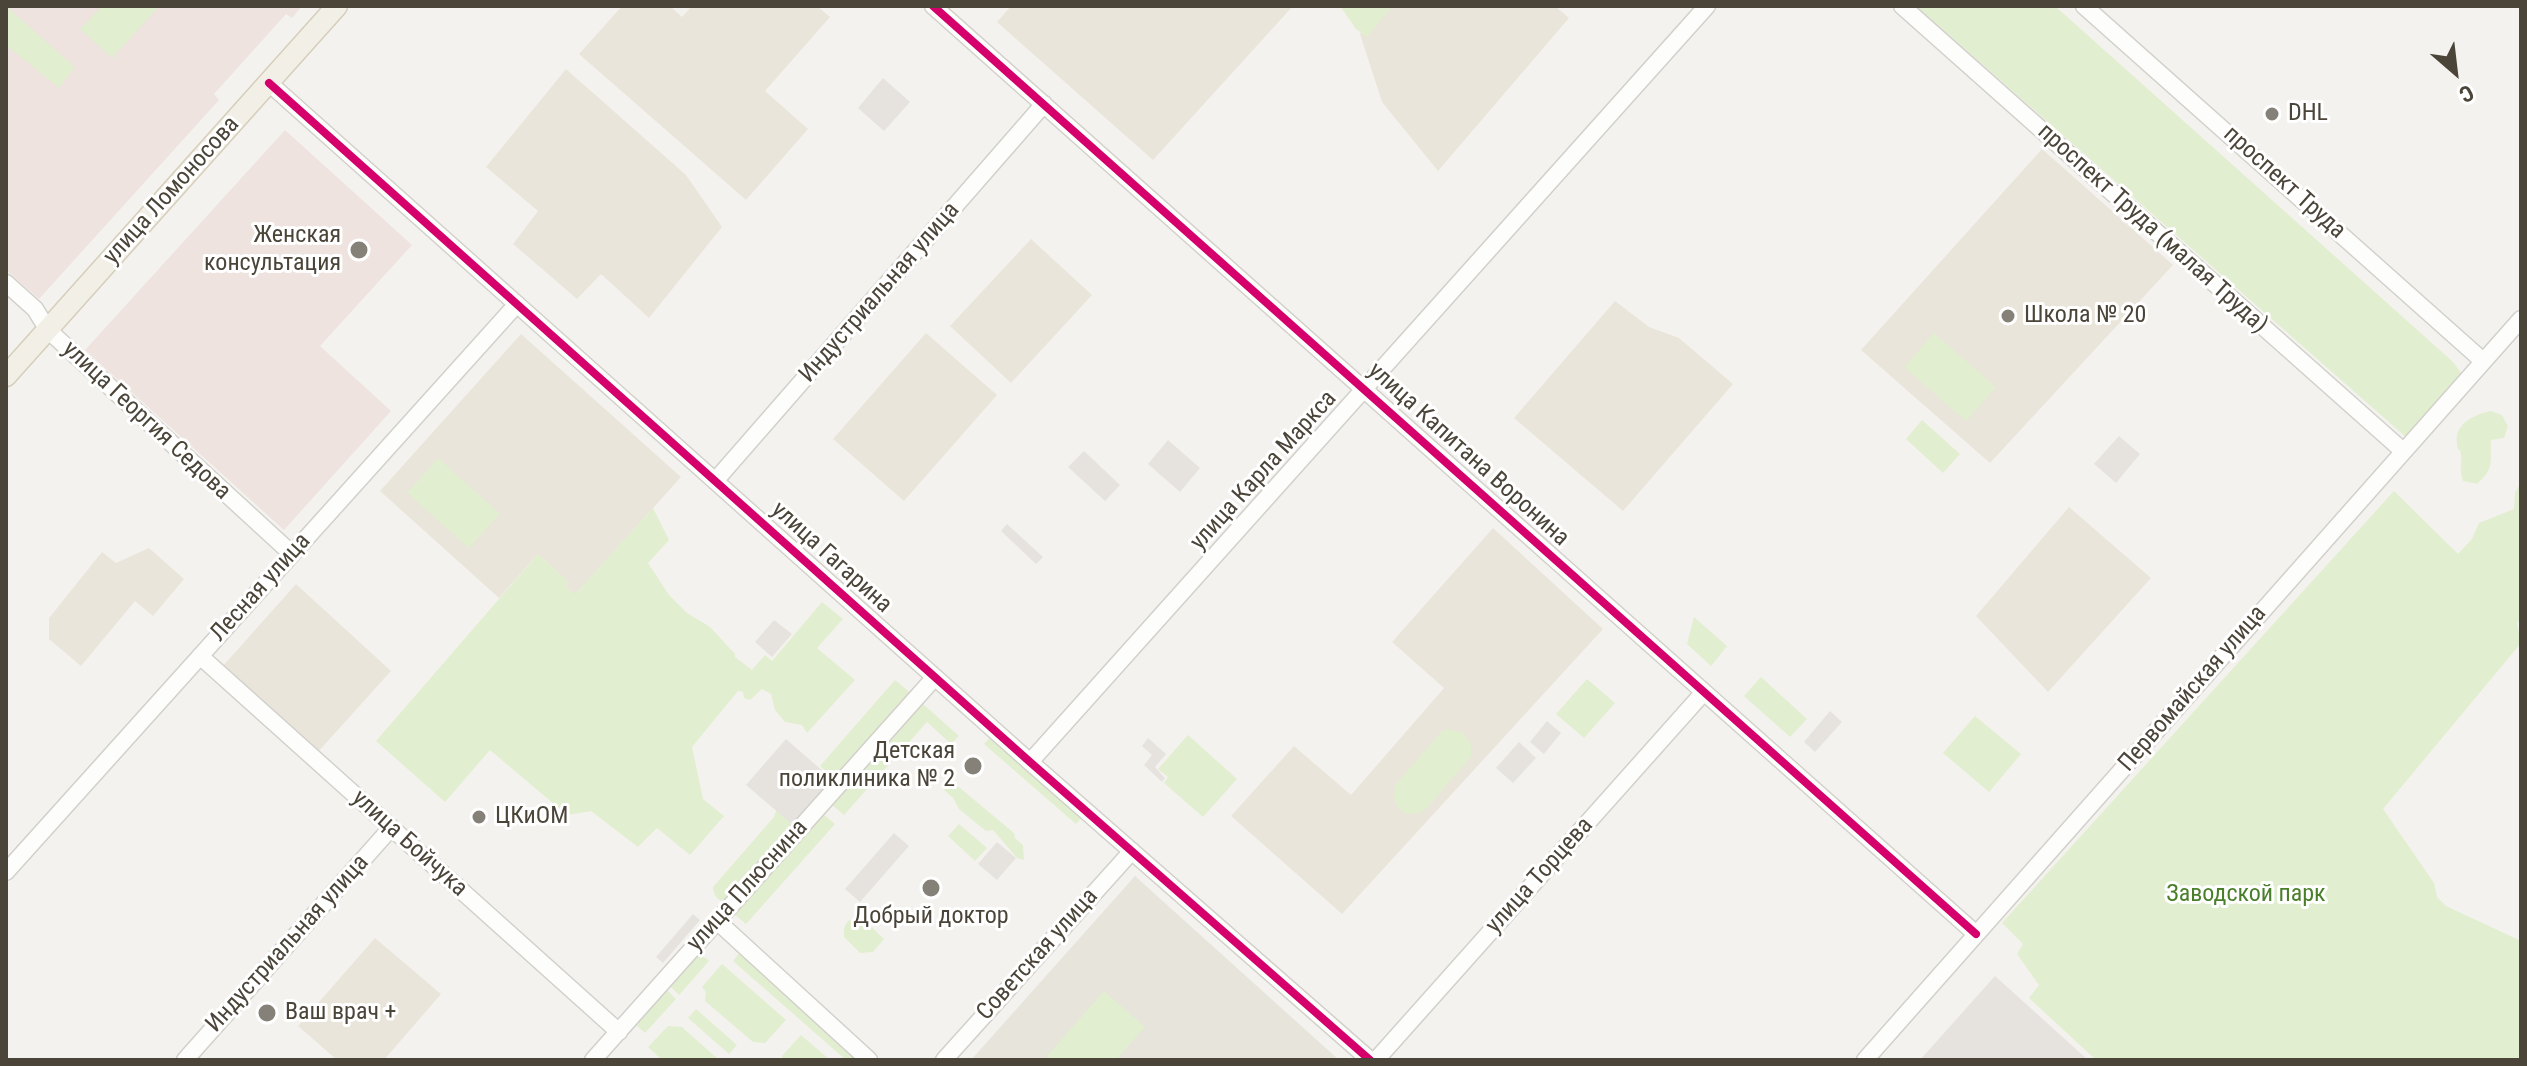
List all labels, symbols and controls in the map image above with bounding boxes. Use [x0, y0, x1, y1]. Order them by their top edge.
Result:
north arrow [2415, 32, 2495, 112]
text: С [2455, 80, 2478, 108]
place label: DHL [2288, 100, 2328, 128]
marker: DHL [2263, 105, 2281, 123]
street label: улица Ломоносова [98, 111, 246, 271]
street label: проспект Труда (малая Труда) [2031, 118, 2273, 340]
street label: проспект Труда [2217, 121, 2351, 245]
street label: Индустриальная улица [794, 197, 966, 389]
place label: Женская консультация [204, 222, 341, 278]
marker: Женская консультация [348, 239, 370, 261]
place label: Школа № 20 [2024, 302, 2146, 330]
marker: Школа № 20 [1999, 307, 2017, 325]
street label: улица Георгия Седова [56, 336, 236, 506]
street label: улица Капитана Воронина [1361, 357, 1575, 553]
street label: улица Карла Маркса [1185, 385, 1343, 557]
street label: улица Гагарина [765, 496, 897, 620]
street label: Лесная улица [205, 528, 317, 648]
street label: Первомайская улица [2113, 600, 2273, 778]
place label: Детская поликлиника № 2 [779, 738, 955, 794]
marker: Детская поликлиника № 2 [962, 755, 984, 777]
street label: улица Бойчука [345, 785, 473, 903]
place label: ЦКиОМ [495, 803, 568, 831]
marker: ЦКиОМ [470, 808, 488, 826]
street label: улица Торцева [1480, 812, 1600, 940]
street label: улица Плюснина [681, 814, 815, 958]
street label: Индустриальная улица [201, 849, 375, 1039]
marker: Добрый доктор [920, 877, 942, 899]
park label: Заводской парк [2166, 881, 2326, 909]
street label: Советская улица [971, 883, 1105, 1027]
place label: Добрый доктор [853, 903, 1009, 931]
place label: Ваш врач + [285, 999, 396, 1027]
marker: Ваш врач + [256, 1002, 278, 1024]

